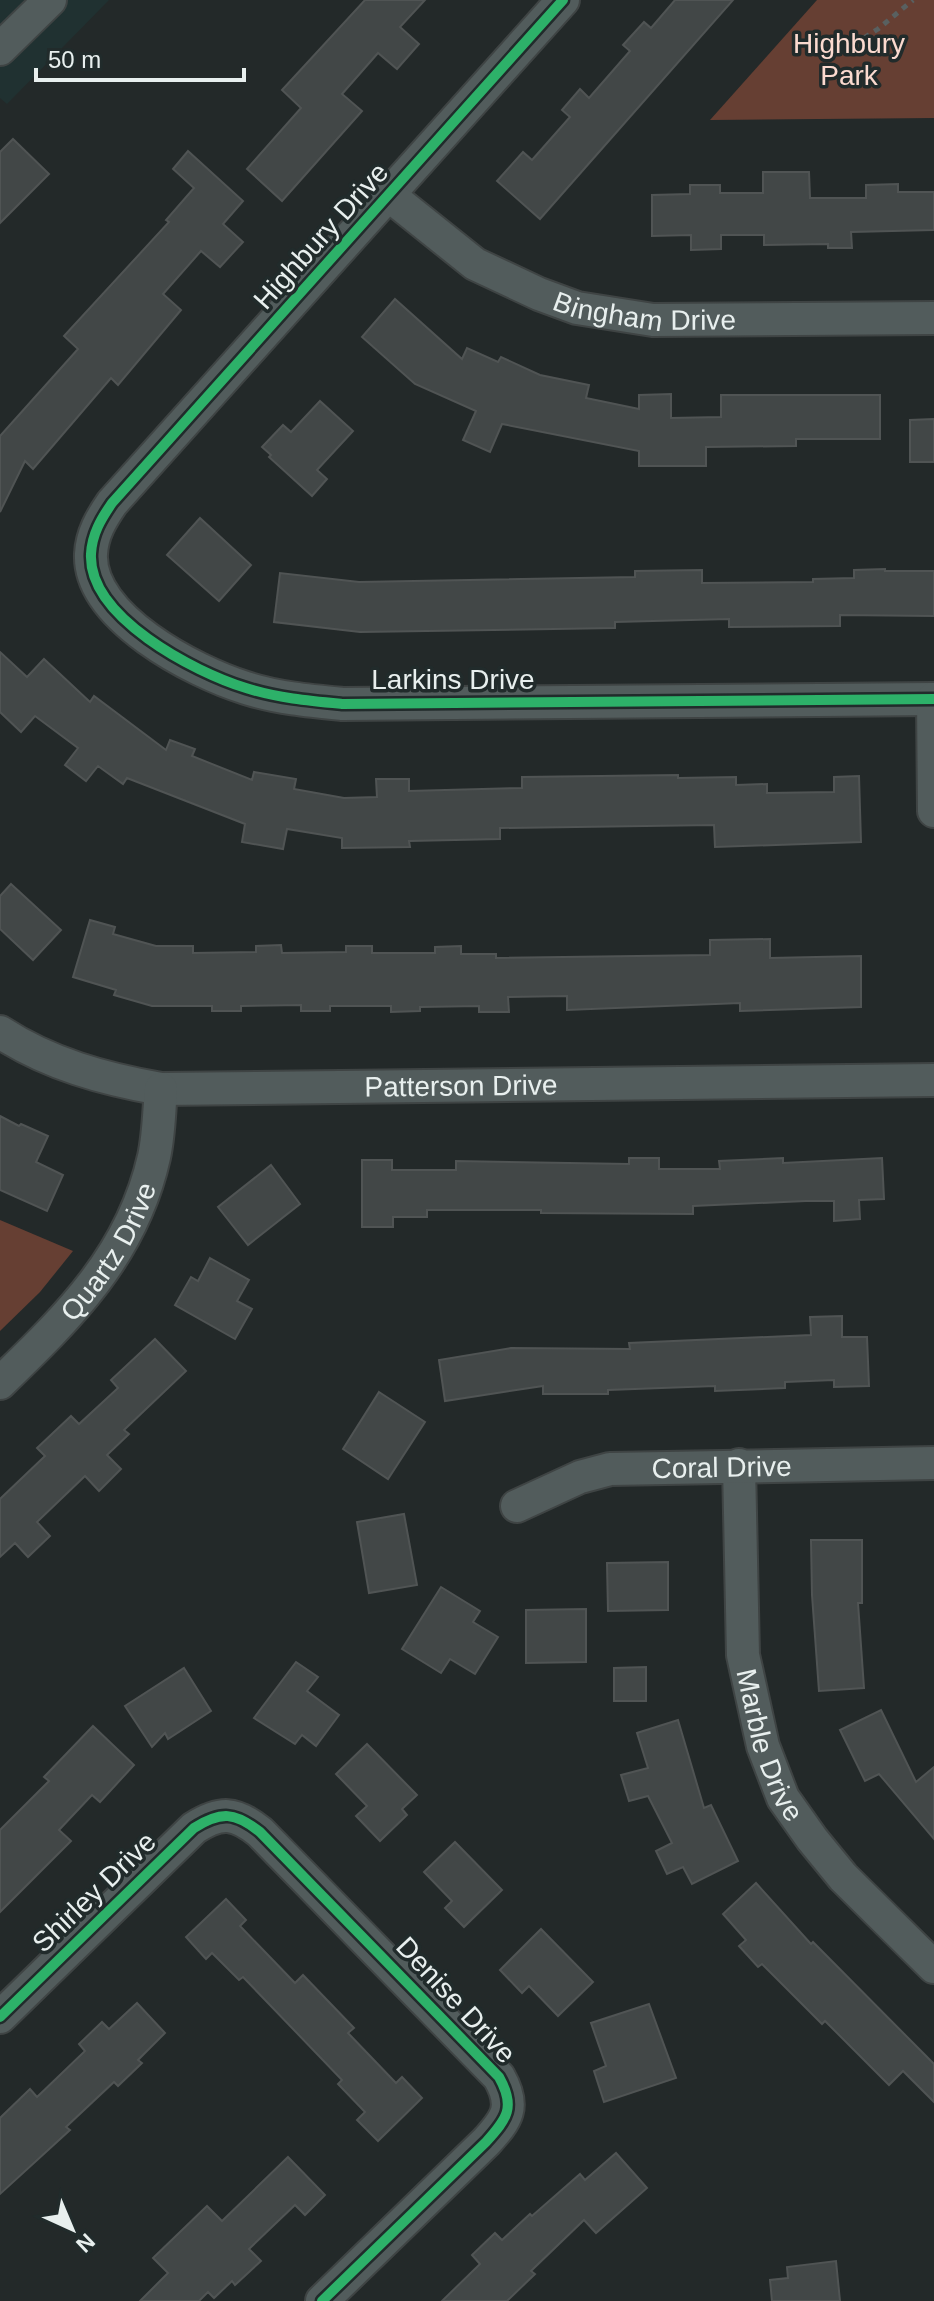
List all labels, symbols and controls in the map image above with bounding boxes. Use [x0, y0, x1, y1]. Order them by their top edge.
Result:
park label: Highbury Park [793, 28, 905, 91]
scale bar [36, 32, 244, 82]
text: 50 m [48, 46, 101, 73]
street label: Highbury Drive [248, 157, 394, 315]
street label: Bingham Drive [549, 285, 736, 337]
street label: Larkins Drive [371, 664, 535, 695]
street label: Patterson Drive [364, 1069, 558, 1102]
street label: Quartz Drive [54, 1178, 162, 1327]
street label: Coral Drive [651, 1450, 792, 1484]
street label: Marble Drive [731, 1666, 810, 1827]
street label: Shirley Drive [26, 1826, 162, 1958]
street label: Denise Drive [390, 1931, 522, 2069]
north arrow [32, 2189, 112, 2269]
text: N [71, 2229, 100, 2258]

